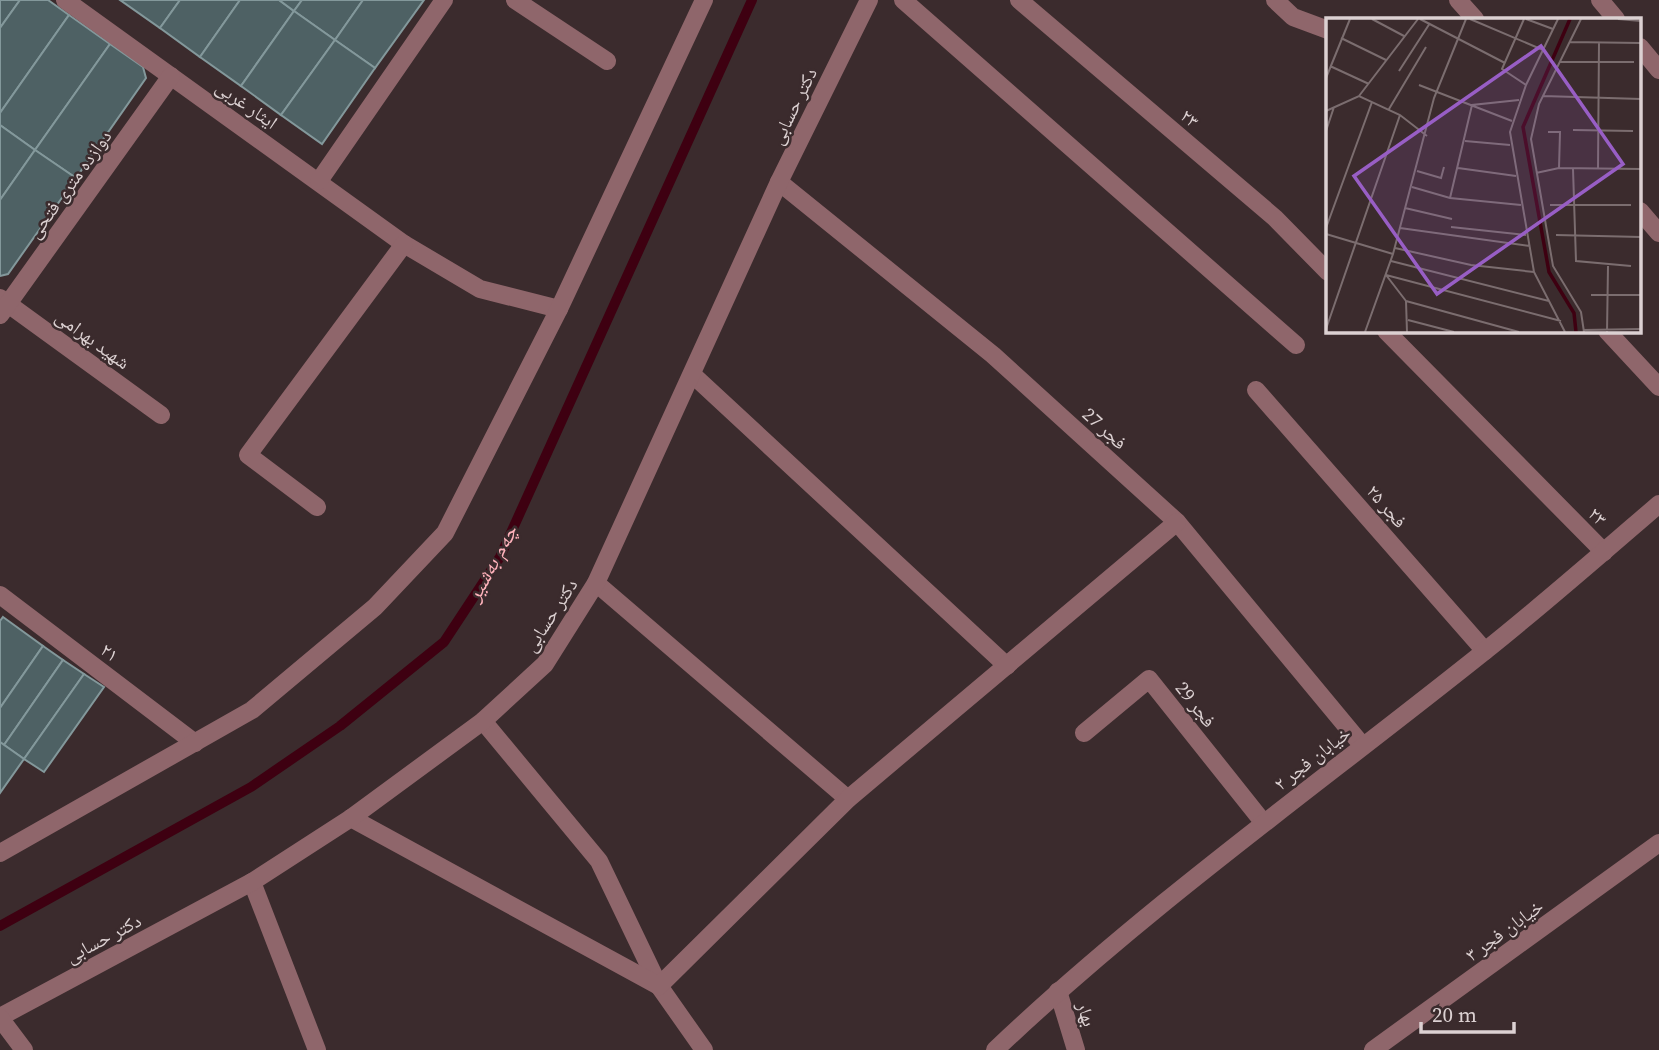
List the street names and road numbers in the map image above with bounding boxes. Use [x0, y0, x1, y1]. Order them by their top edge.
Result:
street label: دکتر حسابی [763, 63, 823, 149]
street label: ایثار غربی [211, 73, 283, 135]
street label: ۲۳ [1175, 103, 1205, 133]
street label: دوازده متری فتحی [21, 124, 117, 244]
street label: شهید بهرامی [50, 303, 136, 375]
street label: فجر 27 [1077, 401, 1133, 455]
street label: فجر ۲۵ [1361, 479, 1413, 533]
street label: ۲۳ [1583, 501, 1613, 531]
street label: دکتر حسابی [517, 573, 583, 657]
street label: ۲۱ [95, 636, 125, 668]
street label: فجر 29 [1170, 676, 1222, 732]
street label: خیابان فجر ۲ [1268, 720, 1356, 796]
street label: خیابان فجر ۳ [1460, 893, 1548, 967]
street label: دکتر حسابی [60, 907, 146, 969]
street label: بهار [1071, 997, 1103, 1030]

